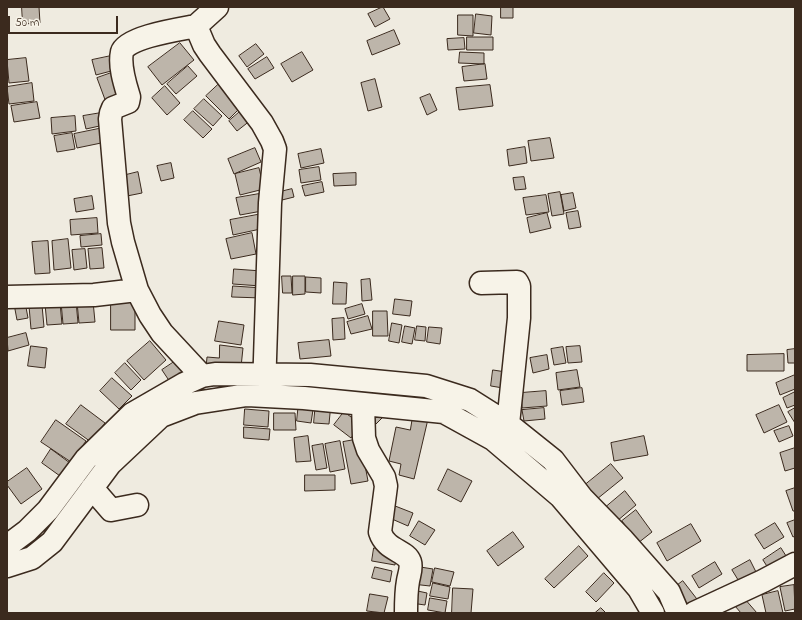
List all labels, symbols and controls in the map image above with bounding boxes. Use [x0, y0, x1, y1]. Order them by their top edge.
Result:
scale bar [10, 8, 120, 34]
text: 50 m [15, 14, 39, 32]

